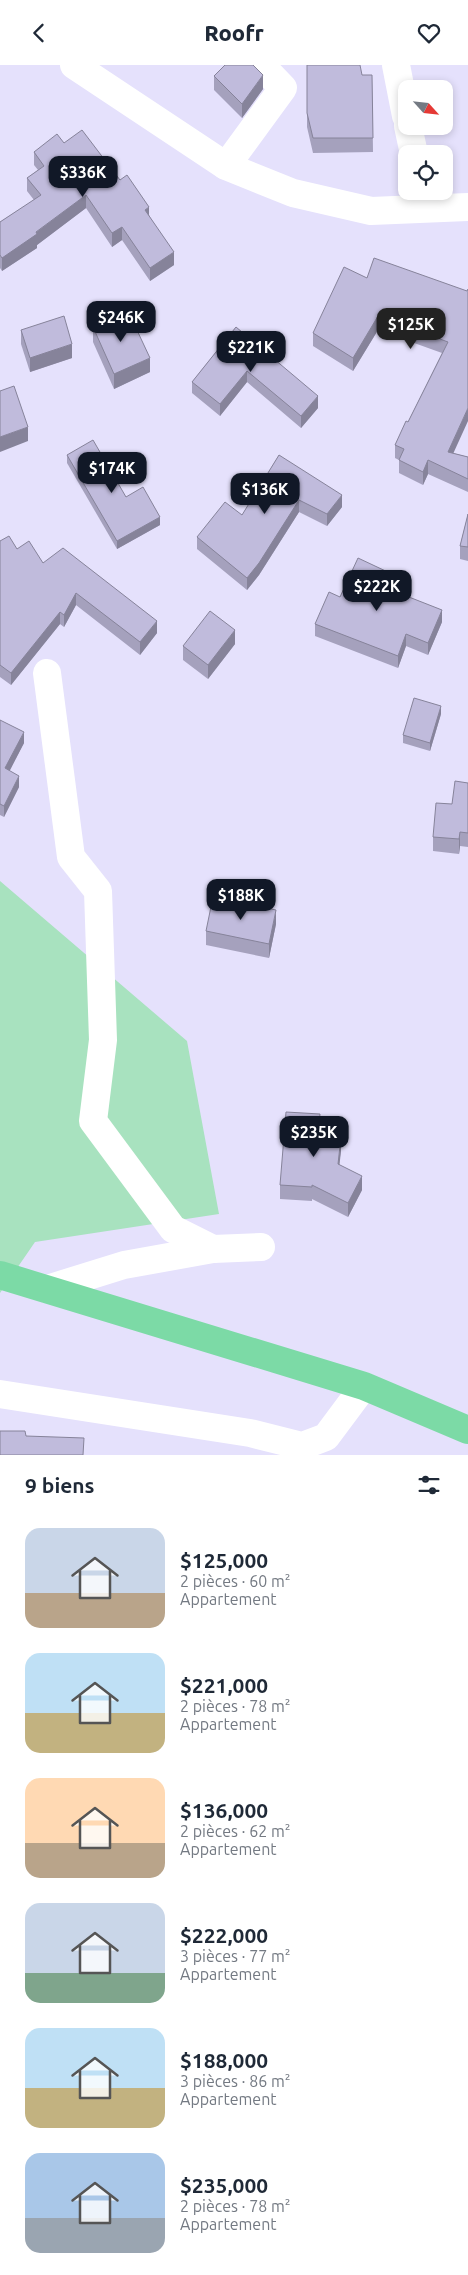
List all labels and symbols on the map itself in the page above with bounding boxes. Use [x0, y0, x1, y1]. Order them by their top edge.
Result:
north arrow [398, 80, 452, 135]
pin: $336K [48, 155, 118, 198]
pin: $246K [86, 301, 156, 343]
pin: $125K [376, 307, 446, 350]
pin: $221K [216, 331, 286, 373]
pin: $174K [77, 451, 147, 494]
pin: $136K [230, 473, 300, 515]
pin: $222K [342, 569, 412, 612]
pin: $188K [206, 879, 276, 921]
pin: $235K [279, 1115, 349, 1158]

